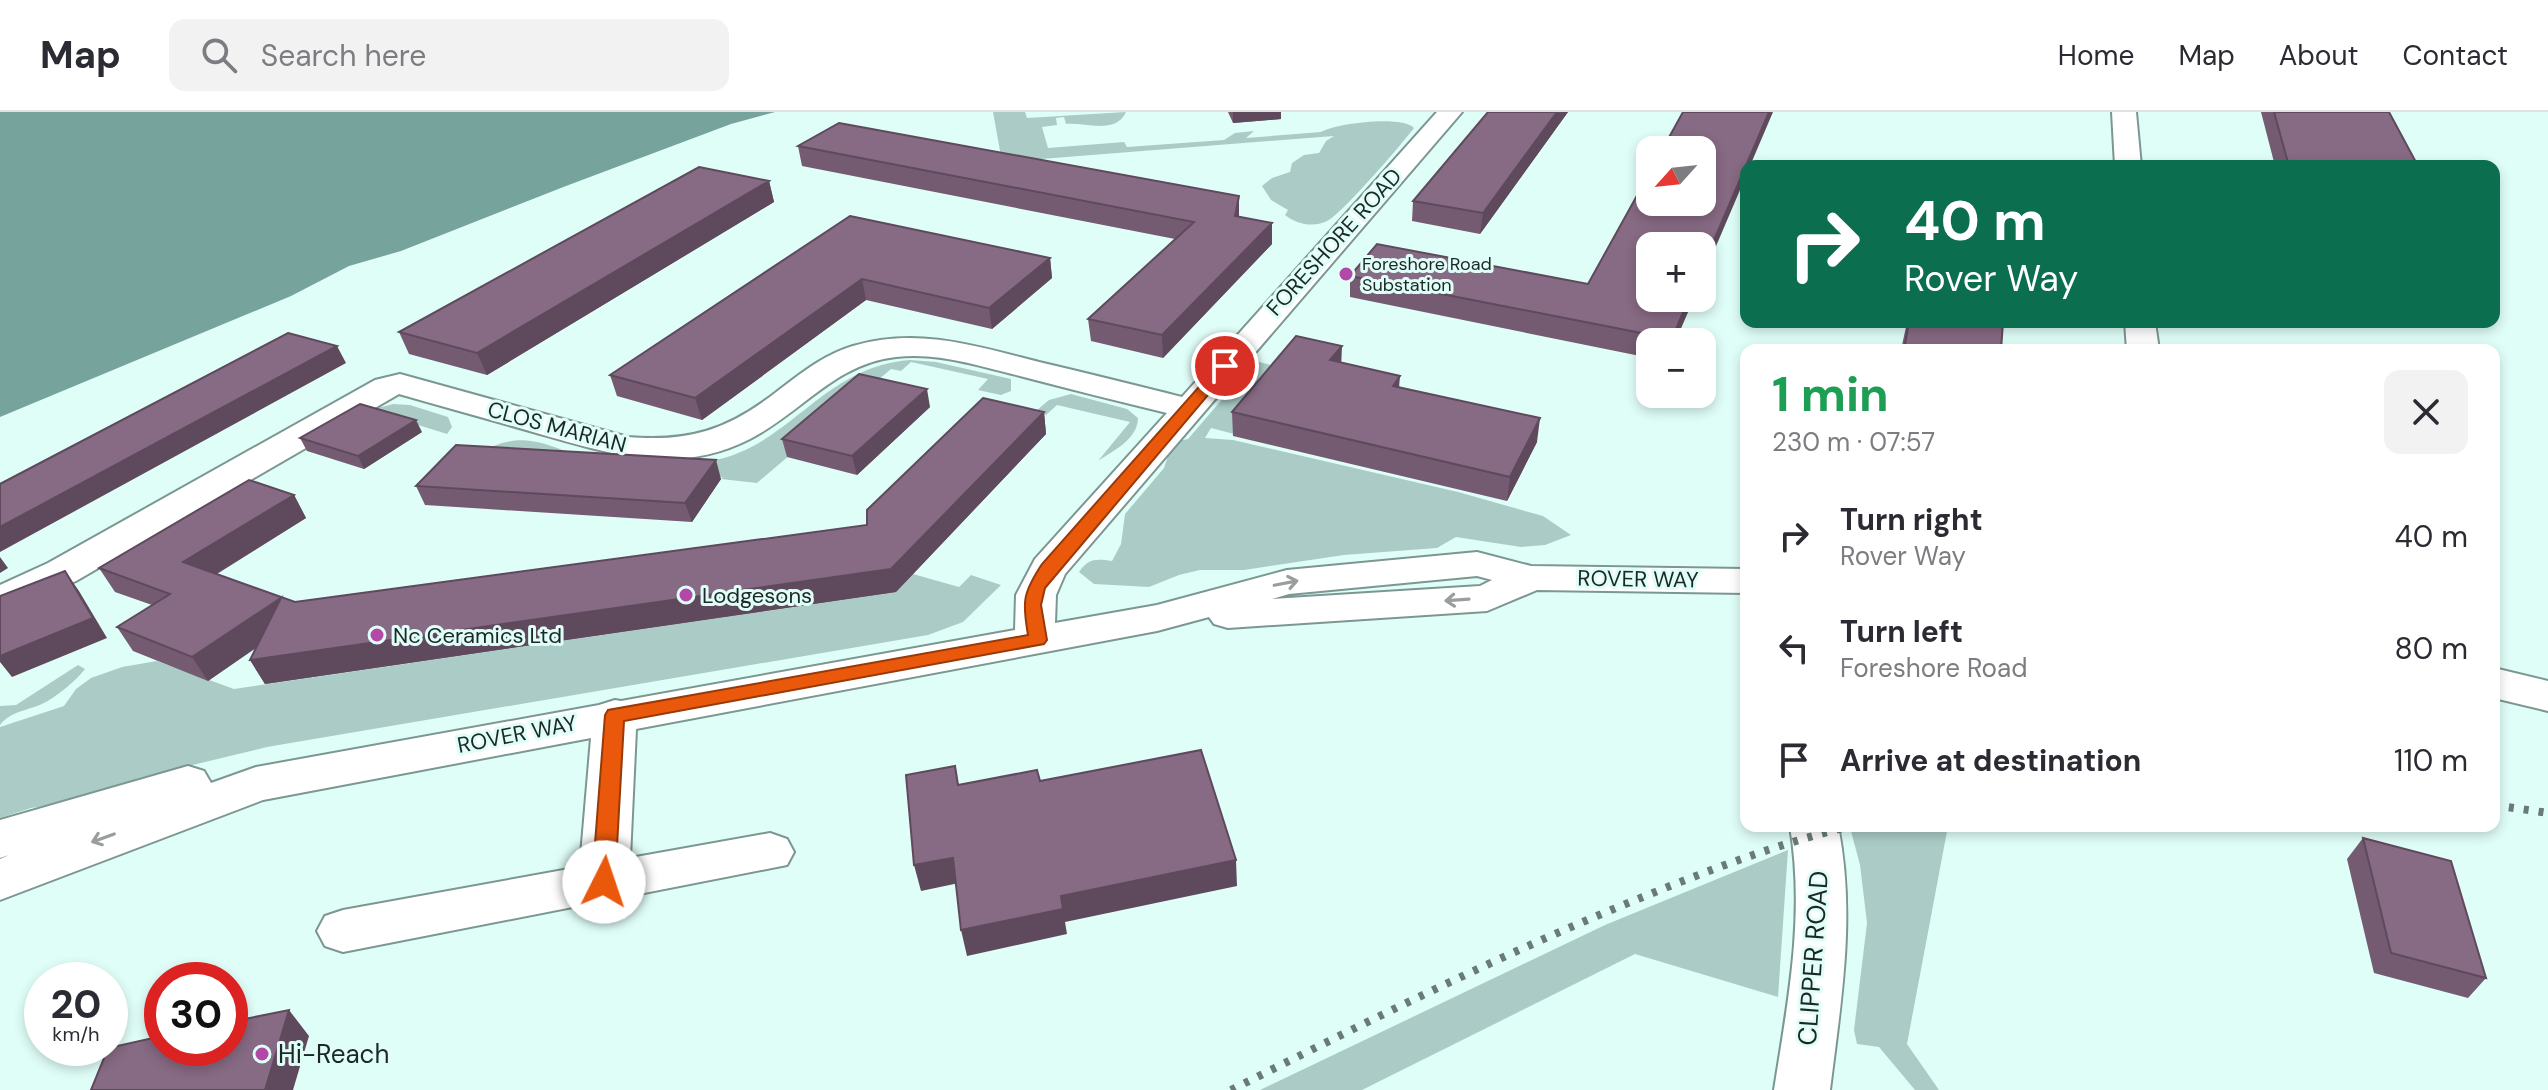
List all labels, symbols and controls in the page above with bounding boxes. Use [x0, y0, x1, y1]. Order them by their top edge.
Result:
search box [169, 19, 729, 91]
text: Map [40, 30, 121, 80]
icon: search [197, 33, 241, 77]
text: Search here [261, 36, 426, 75]
text: Home [2058, 37, 2134, 74]
text: Map [2178, 37, 2235, 74]
text: About [2279, 37, 2358, 74]
text: Contact [2402, 37, 2508, 74]
north arrow [1636, 136, 1716, 216]
map controls [1636, 136, 1716, 408]
street label: FORESHORE ROAD [1260, 162, 1408, 322]
text: 40 m [1904, 184, 2046, 257]
icon: right [1772, 192, 1876, 296]
button: + [1636, 232, 1716, 312]
place label: Foreshore Road Substation [1362, 252, 1492, 297]
text: Rover Way [1904, 255, 2078, 302]
marker: Foreshore Road Substation [1337, 265, 1355, 283]
button: − [1636, 328, 1716, 408]
pin [1191, 332, 1259, 400]
icon: arrive [1203, 344, 1247, 388]
text: 1 min [1772, 363, 1889, 426]
button: close [2384, 370, 2468, 454]
street label: CLOS MARIAN [484, 395, 630, 459]
text: 230 m · 07:57 [1772, 425, 1935, 459]
text: Turn right [1840, 500, 1983, 539]
icon: right [1772, 514, 1816, 558]
text: 40 m [2395, 517, 2468, 556]
text: Rover Way [1840, 539, 1966, 573]
street label: ROVER WAY [1577, 563, 1699, 595]
one-way arrow [1273, 575, 1299, 590]
place label: Lodgesons [702, 581, 812, 610]
marker: Lodgesons [677, 586, 695, 604]
one-way arrow [1444, 593, 1471, 608]
text: Turn left [1840, 612, 1963, 651]
place label: Nc Ceramics Ltd [393, 621, 562, 650]
marker: Nc Ceramics Ltd [368, 626, 386, 644]
icon: left [1772, 626, 1816, 670]
text: 80 m [2395, 629, 2468, 668]
text: Foreshore Road [1840, 651, 2027, 685]
street label: ROVER WAY [455, 708, 579, 760]
icon: arrive [1772, 738, 1816, 782]
text: Arrive at destination [1840, 741, 2141, 780]
text: 110 m [2394, 741, 2468, 780]
one-way arrow [91, 831, 116, 846]
position arrow [562, 840, 646, 924]
street label: CLIPPER ROAD [1790, 869, 1836, 1047]
speed limit sign: 30 [144, 962, 248, 1066]
text: 20 [50, 978, 102, 1030]
text: km/h [52, 1021, 100, 1047]
place label: Hi-Reach [278, 1037, 389, 1071]
marker: Hi-Reach [253, 1045, 271, 1063]

